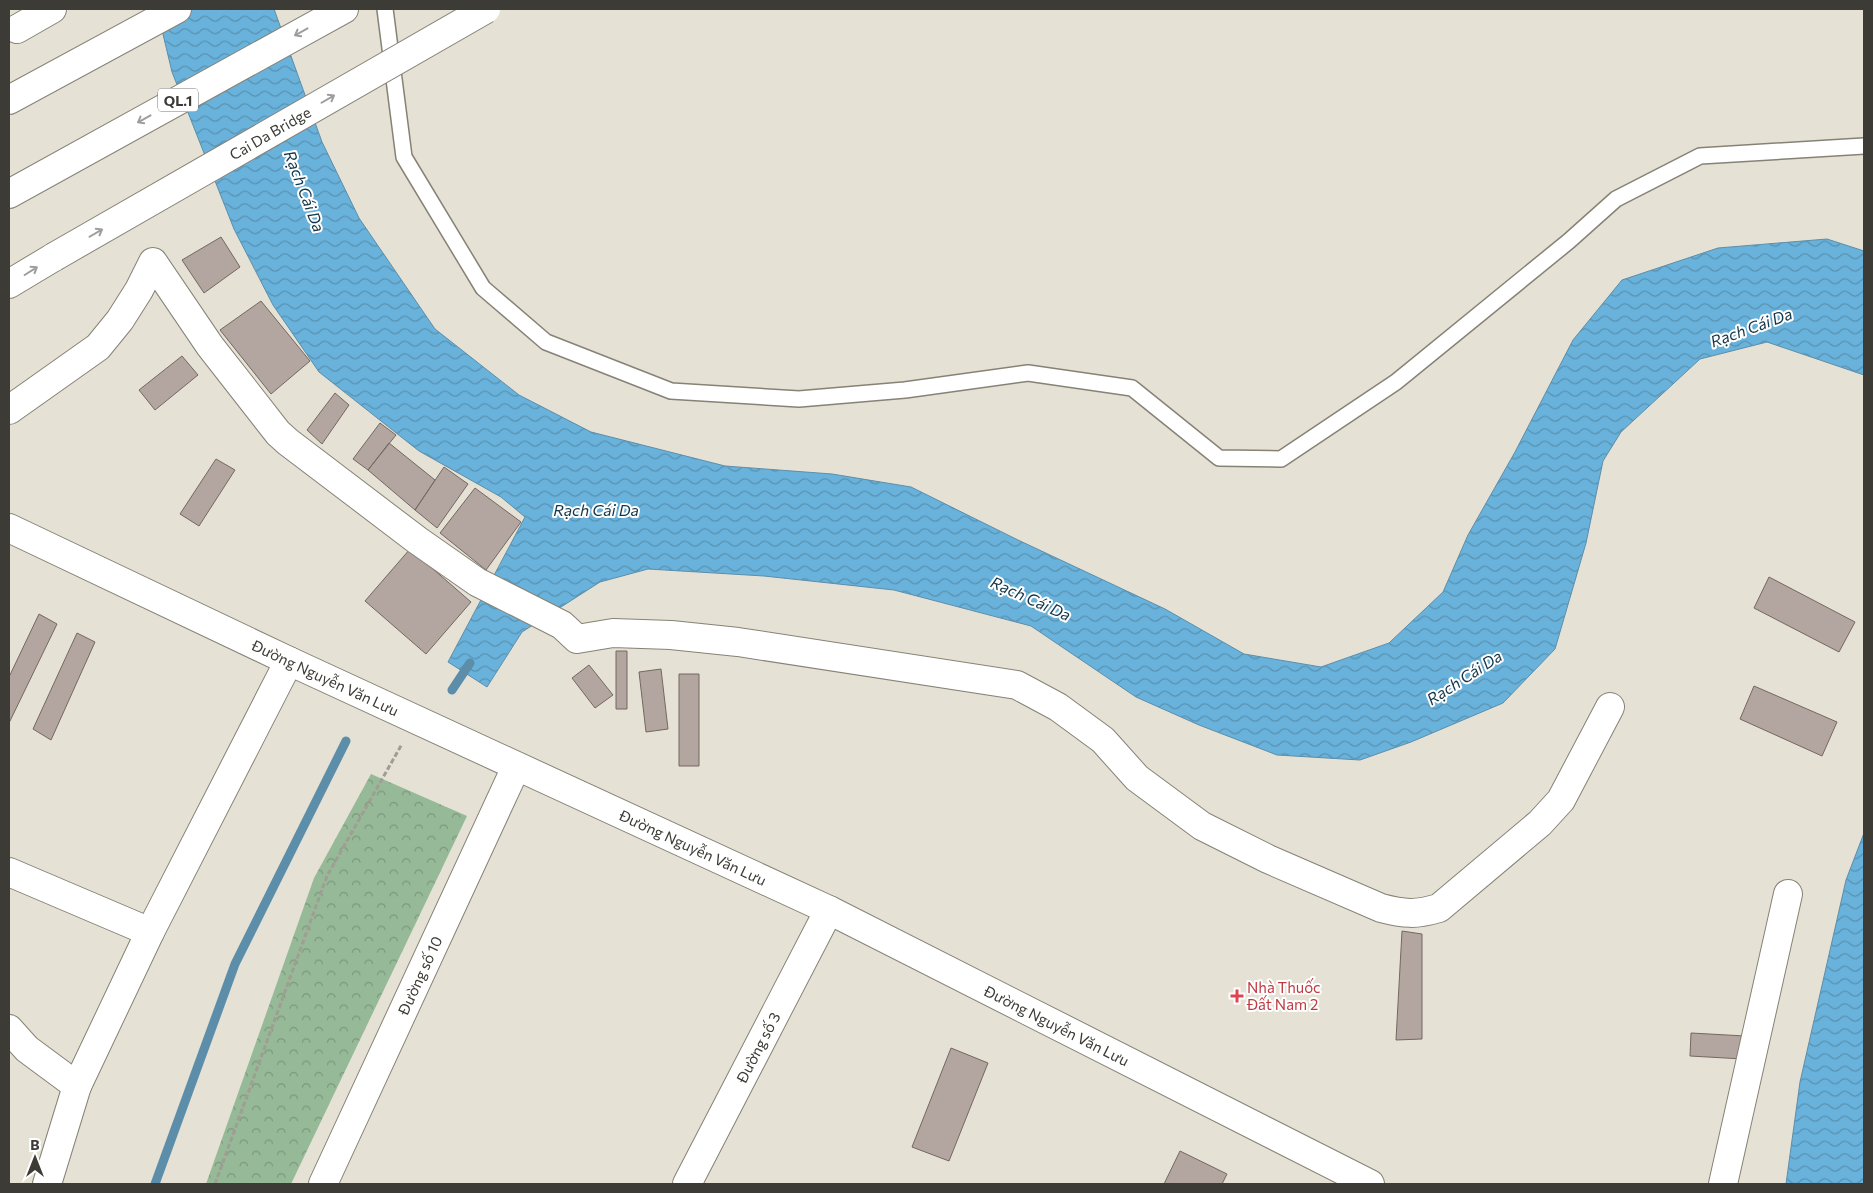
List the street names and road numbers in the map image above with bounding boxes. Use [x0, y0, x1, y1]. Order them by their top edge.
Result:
road number: QL.1 [158, 88, 198, 112]
street label: Cai Da Bridge [226, 103, 314, 163]
street label: Đường Nguyễn Văn Lưu [248, 635, 402, 719]
street label: Đường Nguyễn Văn Lưu [616, 805, 769, 889]
street label: Đường số 10 [393, 933, 446, 1018]
street label: Đường Nguyễn Văn Lưu [981, 981, 1132, 1070]
street label: Đường số 3 [732, 1009, 784, 1086]

